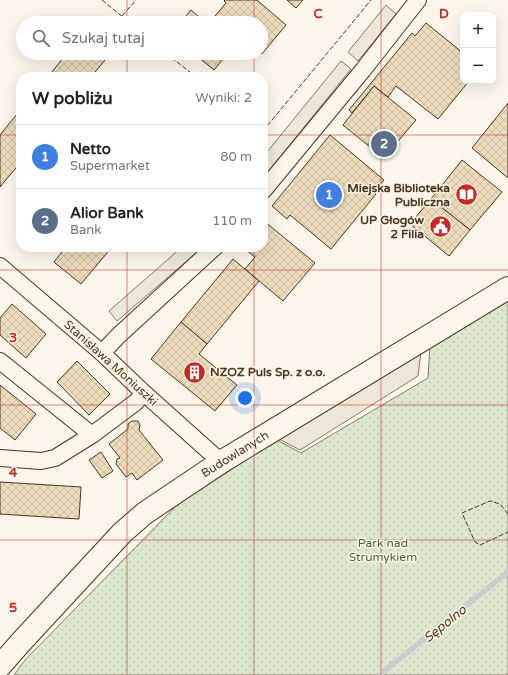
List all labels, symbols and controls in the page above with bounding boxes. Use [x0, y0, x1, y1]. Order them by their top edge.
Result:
text: C [313, 6, 323, 22]
text: D [439, 6, 449, 22]
map controls [460, 12, 496, 84]
button: + [460, 12, 496, 48]
search box [16, 16, 268, 60]
icon: search [30, 27, 52, 49]
text: Szukaj tutaj [62, 29, 145, 47]
button: − [460, 48, 496, 84]
text: W pobliżu [32, 88, 113, 109]
text: Wyniki: 2 [196, 90, 252, 106]
pin: 2 [371, 129, 397, 159]
text: Netto [70, 140, 111, 158]
text: 1 [41, 149, 49, 165]
text: 80 m [220, 149, 252, 165]
text: Supermarket [70, 158, 150, 174]
pin: 1 [316, 180, 342, 210]
place label: Miejska Biblioteka Publiczna [347, 181, 450, 209]
library icon: Miejska Biblioteka Publiczna [453, 182, 479, 208]
text: Alior Bank [70, 204, 143, 222]
text: 2 [41, 213, 49, 229]
text: 110 m [212, 213, 252, 229]
place label: UP Głogów 2 Filia [360, 213, 424, 241]
public building icon: UP Głogów 2 Filia [427, 214, 453, 240]
text: Bank [70, 222, 101, 238]
street label: Stanisława Moniuszki [61, 317, 161, 409]
text: 3 [9, 330, 17, 346]
building icon: NZOZ Puls Sp. z o.o. [181, 359, 207, 385]
place label: NZOZ Puls Sp. z o.o. [210, 365, 326, 380]
your location [235, 388, 255, 408]
street label: Budowlanych [199, 428, 271, 480]
text: 4 [9, 465, 18, 481]
park label: Park nad Strumykiem [349, 536, 417, 564]
text: 5 [9, 600, 17, 616]
water label: Sępolno [420, 601, 471, 646]

